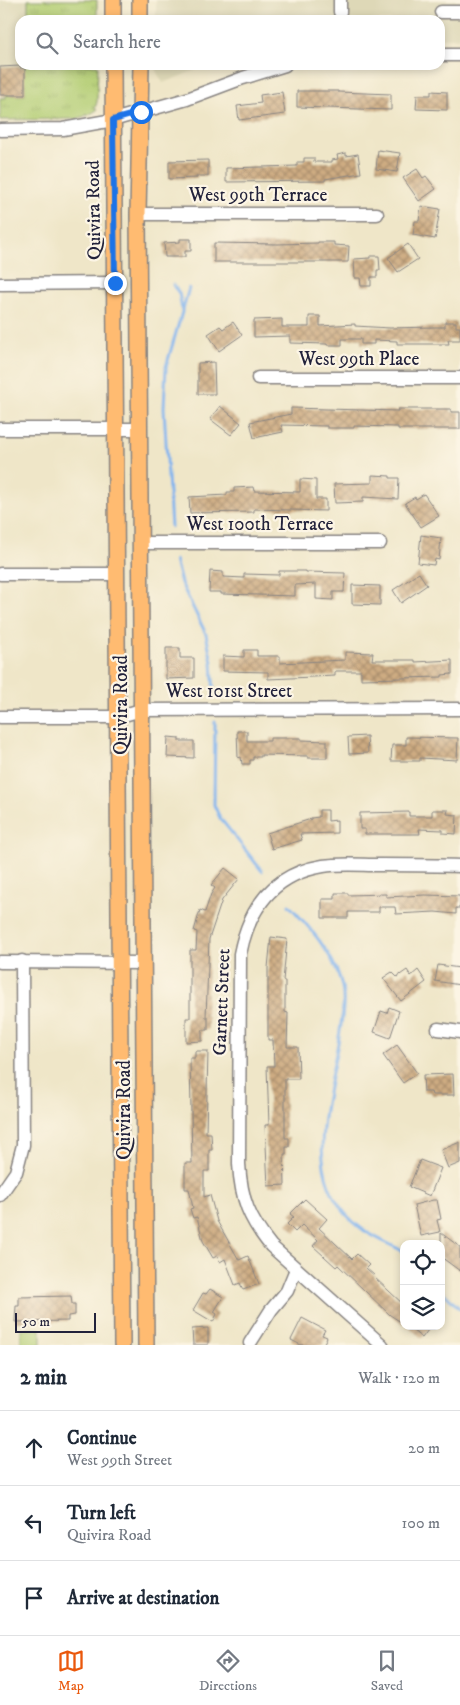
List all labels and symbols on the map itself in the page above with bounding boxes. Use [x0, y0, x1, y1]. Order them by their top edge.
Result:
route start [130, 101, 153, 124]
street label: Quivira Road [82, 159, 106, 260]
street label: West 99th Terrace [188, 184, 327, 207]
route end [104, 272, 127, 295]
street label: West 99th Place [298, 348, 419, 371]
street label: West 100th Terrace [186, 513, 334, 536]
street label: Quivira Road [110, 654, 133, 755]
street label: West 101st Street [165, 680, 292, 703]
street label: Garnett Street [209, 948, 235, 1056]
street label: Quivira Road [113, 1059, 136, 1160]
scale bar [15, 1310, 96, 1333]

